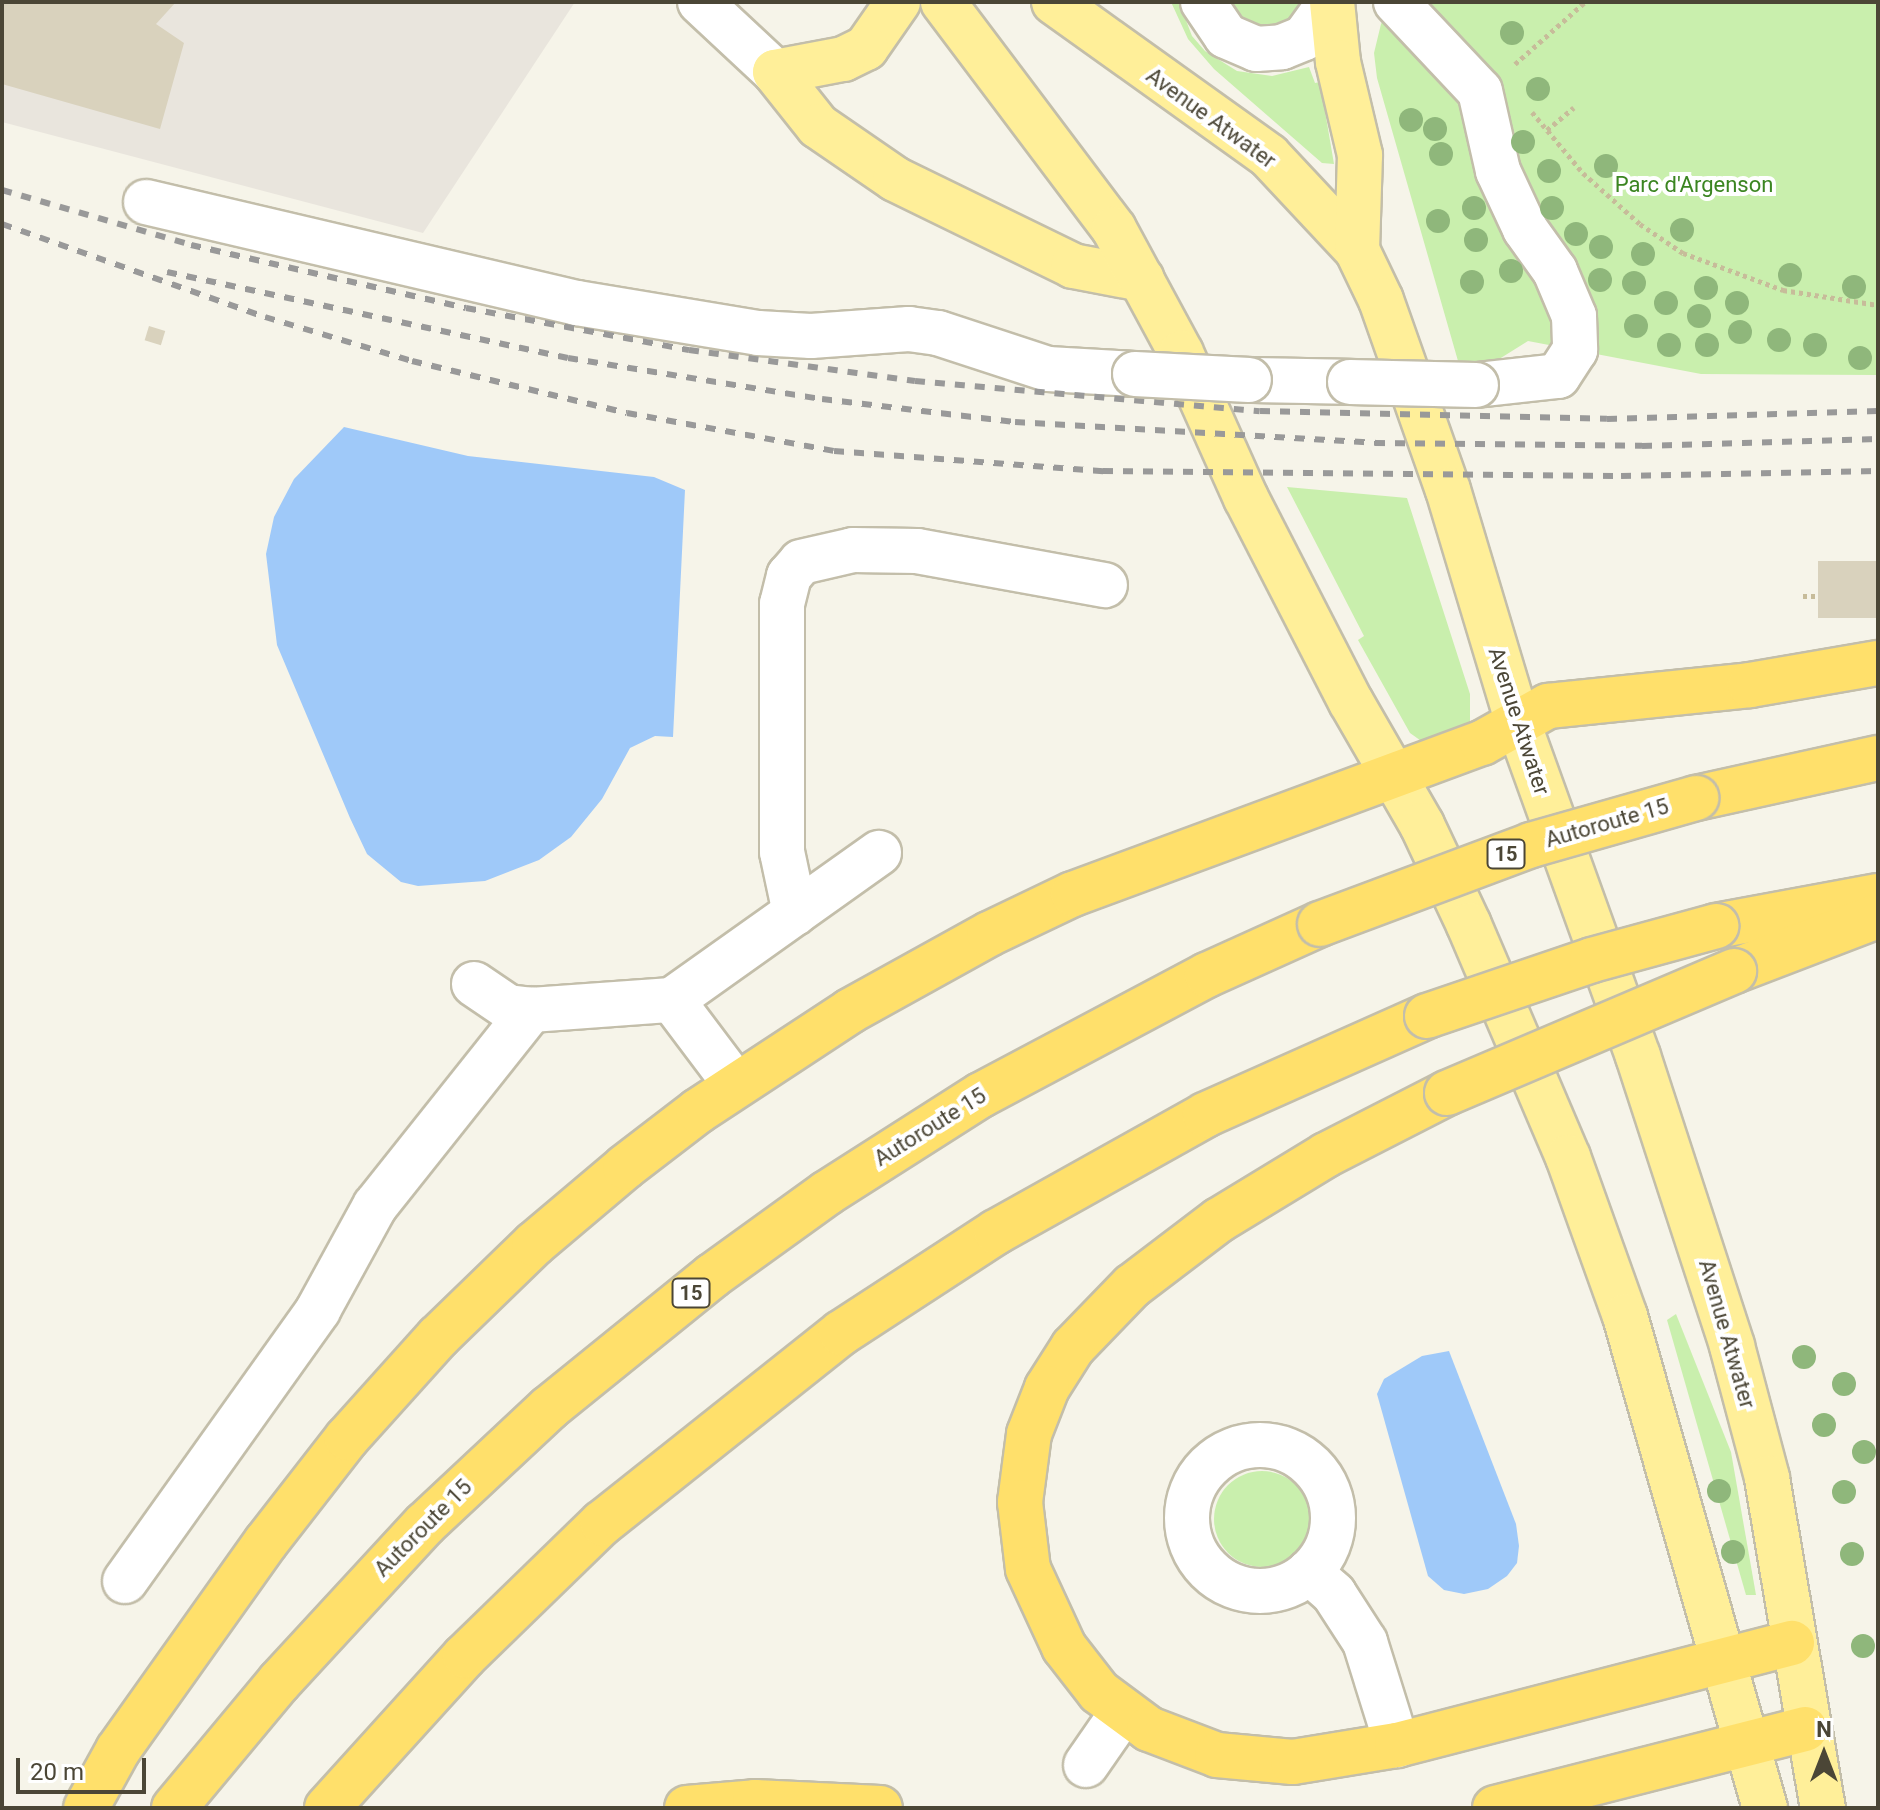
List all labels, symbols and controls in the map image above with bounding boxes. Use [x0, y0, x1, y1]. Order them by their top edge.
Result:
street label: Avenue Atwater [1141, 62, 1281, 174]
park label: Parc d'Argenson [1615, 172, 1773, 198]
street label: Avenue Atwater [1483, 644, 1555, 798]
street label: Autoroute 15 [1542, 793, 1672, 853]
road number: 15 [1486, 838, 1526, 870]
street label: Autoroute 15 [869, 1082, 991, 1172]
street label: Avenue Atwater [1693, 1257, 1761, 1411]
road number: 15 [671, 1277, 711, 1309]
street label: Autoroute 15 [369, 1474, 477, 1582]
north arrow [1784, 1714, 1864, 1794]
text: N [1816, 1717, 1832, 1742]
scale bar [20, 1742, 150, 1792]
text: 20 m [30, 1758, 84, 1786]

